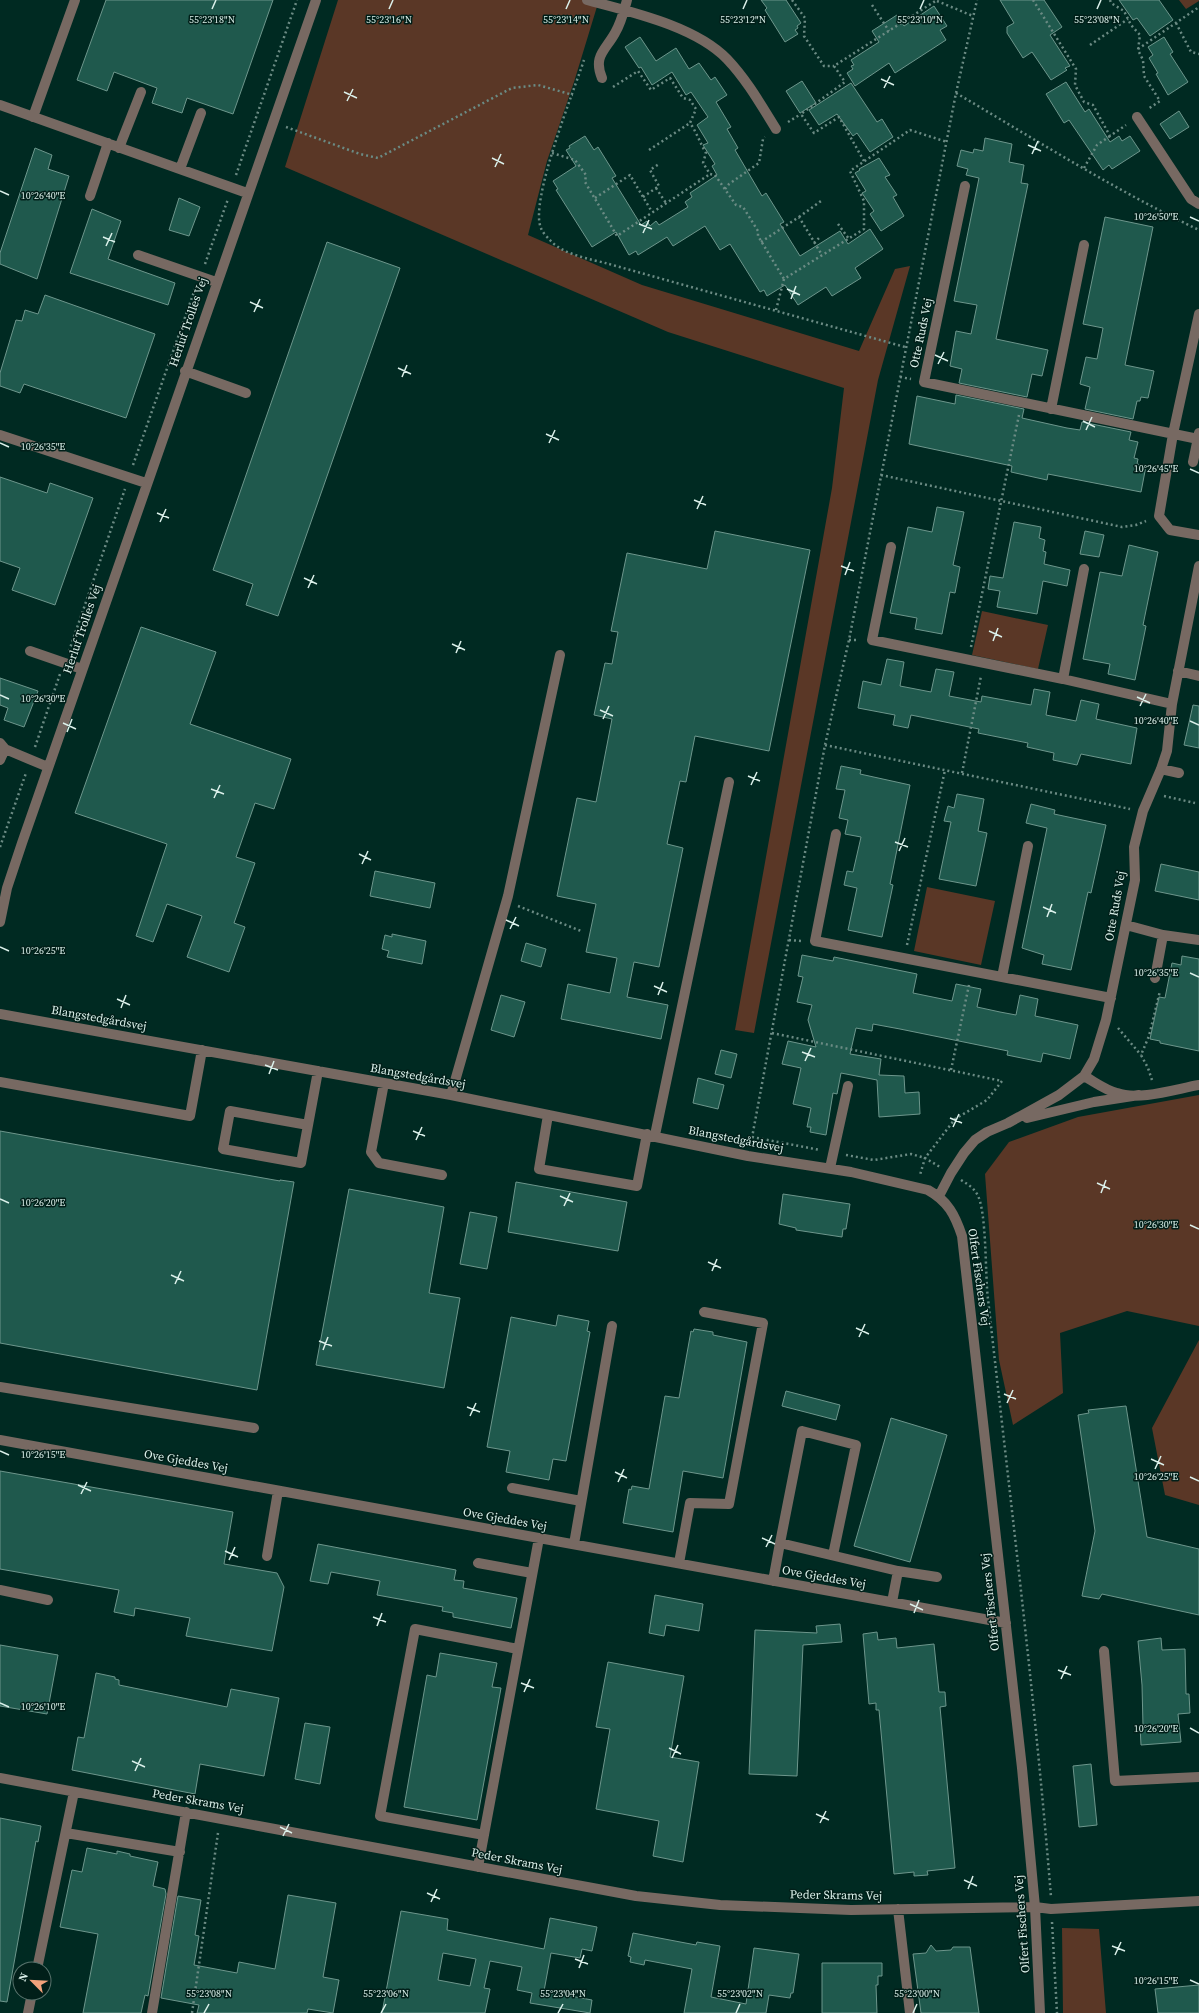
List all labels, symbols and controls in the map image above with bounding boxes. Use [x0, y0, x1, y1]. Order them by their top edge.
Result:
text: 55°23'18"N [189, 13, 235, 26]
text: 55°23'16"N [366, 13, 412, 26]
text: 55°23'14"N [543, 13, 589, 26]
text: 55°23'12"N [720, 13, 766, 26]
text: 55°23'10"N [897, 13, 943, 26]
text: 55°23'08"N [1074, 13, 1120, 26]
text: 10°26'40"E [21, 189, 65, 202]
text: 10°26'50"E [1134, 210, 1178, 223]
street label: Herluf Trolles Vej [165, 275, 211, 369]
street label: Otte Ruds Vej [906, 297, 936, 369]
text: 10°26'35"E [21, 440, 65, 453]
text: 10°26'45"E [1134, 462, 1178, 475]
street label: Herluf Trolles Vej [59, 582, 105, 676]
text: 10°26'30"E [21, 692, 65, 705]
text: 10°26'40"E [1134, 714, 1178, 727]
street label: Otte Ruds Vej [1101, 870, 1129, 942]
text: 10°26'25"E [21, 944, 65, 957]
text: 10°26'35"E [1134, 966, 1178, 979]
street label: Blangstedgårdsvej [50, 1002, 148, 1034]
street label: Blangstedgårdsvej [369, 1060, 467, 1092]
street label: Blangstedgårdsvej [687, 1122, 785, 1156]
text: 10°26'20"E [21, 1196, 65, 1209]
text: 10°26'30"E [1134, 1218, 1178, 1231]
street label: Olfert Fischers Vej [964, 1227, 994, 1327]
street label: Ove Gjeddes Vej [143, 1446, 229, 1476]
text: 10°26'15"E [21, 1448, 65, 1461]
text: 10°26'25"E [1134, 1470, 1178, 1483]
street label: Ove Gjeddes Vej [462, 1504, 548, 1534]
street label: Olfert Fischers Vej [977, 1552, 1003, 1652]
street label: Ove Gjeddes Vej [781, 1562, 867, 1592]
text: 10°26'10"E [21, 1700, 65, 1713]
text: 10°26'20"E [1134, 1722, 1178, 1735]
street label: Peder Skrams Vej [151, 1785, 245, 1817]
street label: Peder Skrams Vej [470, 1844, 564, 1878]
street label: Olfert Fischers Vej [1011, 1874, 1033, 1974]
street label: Peder Skrams Vej [790, 1886, 882, 1904]
north arrow [12, 1961, 52, 2001]
text: N [15, 1970, 32, 1984]
text: 10°26'15"E [1134, 1974, 1178, 1987]
text: 55°23'08"N [186, 1987, 232, 2000]
text: 55°23'06"N [363, 1987, 409, 2000]
text: 55°23'04"N [540, 1987, 586, 2000]
text: 55°23'02"N [717, 1987, 763, 2000]
text: 55°23'00"N [894, 1987, 940, 2000]

